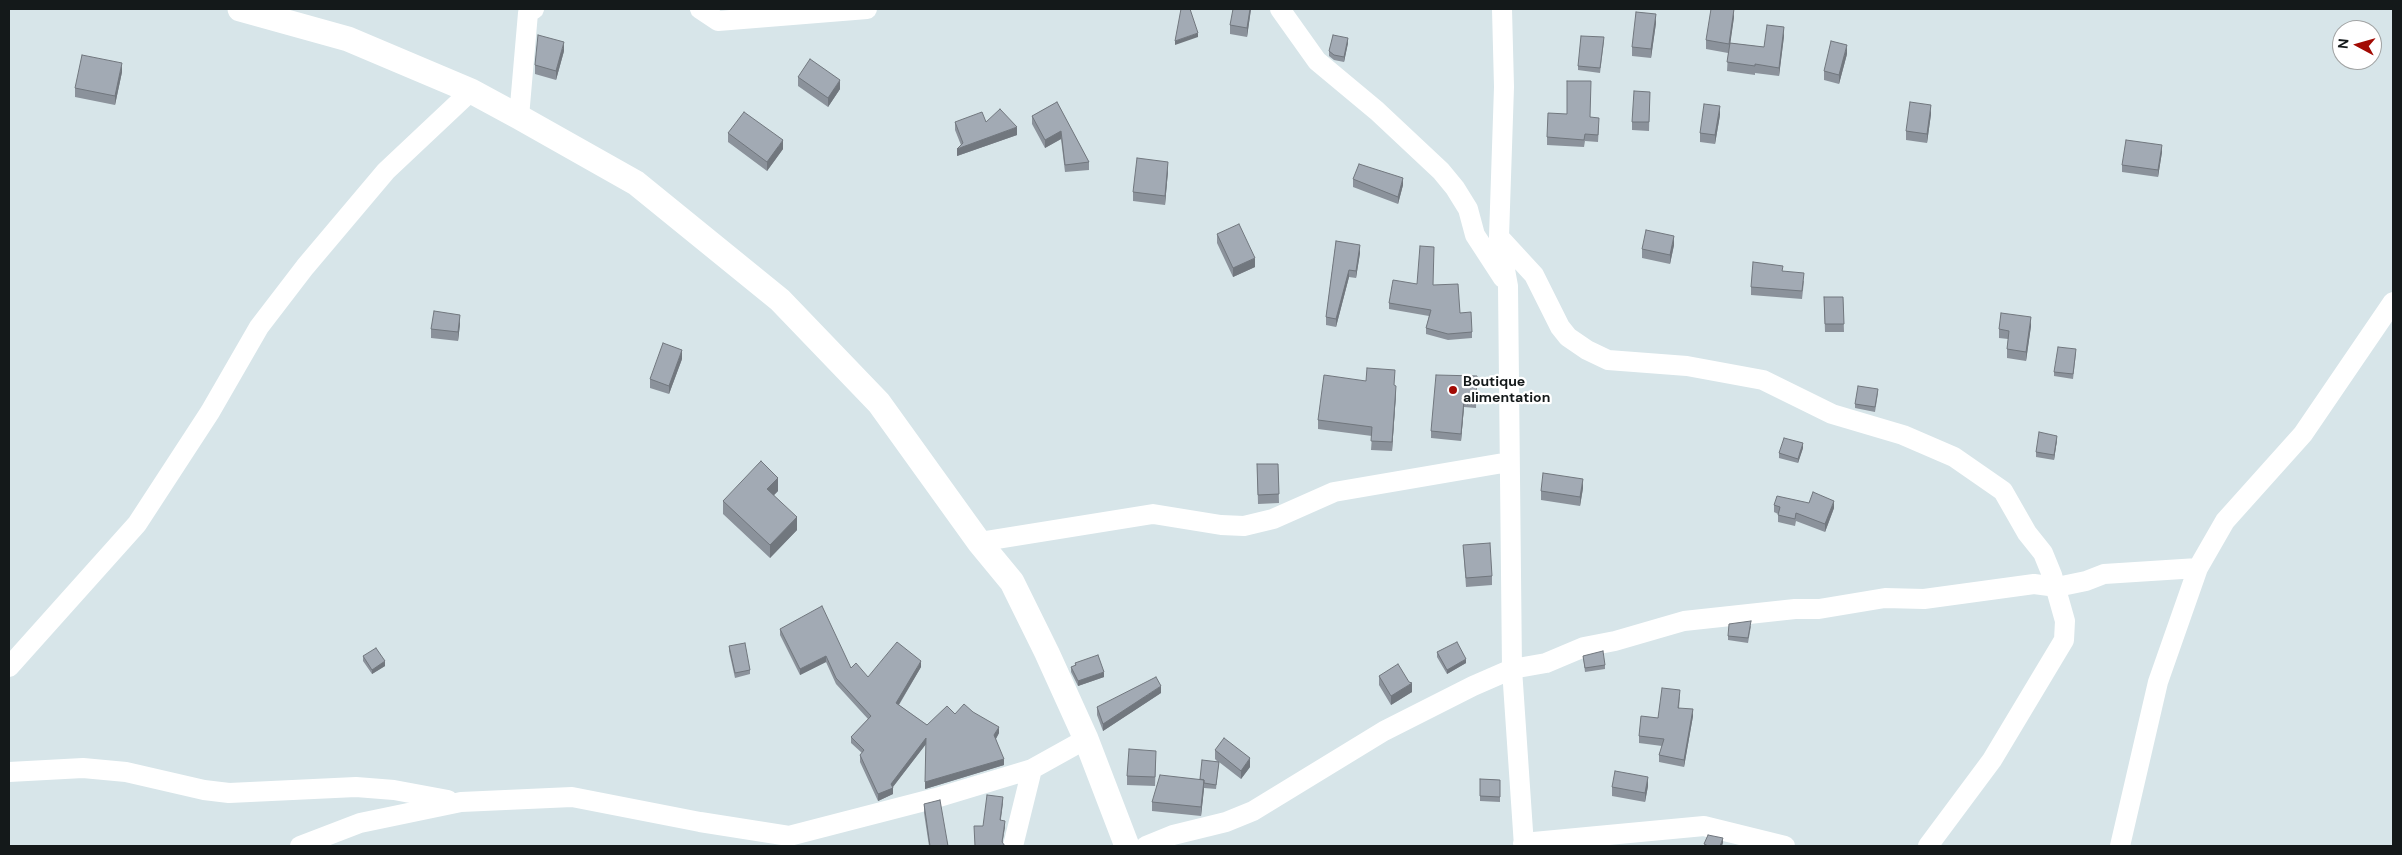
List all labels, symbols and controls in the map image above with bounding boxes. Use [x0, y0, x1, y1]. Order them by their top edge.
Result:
north arrow [2332, 20, 2382, 70]
text: N [2334, 38, 2353, 50]
place label: Boutique alimentation [1463, 374, 1550, 407]
marker: Boutique alimentation [1447, 384, 1459, 396]

